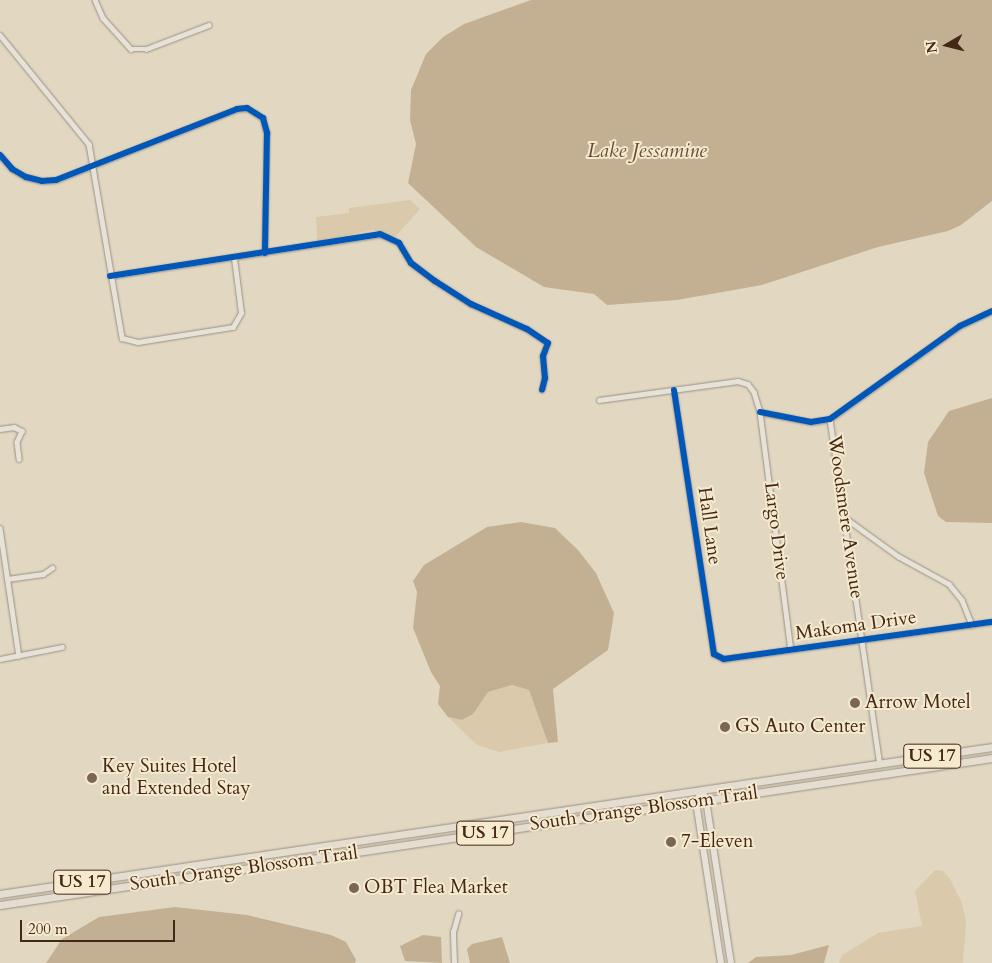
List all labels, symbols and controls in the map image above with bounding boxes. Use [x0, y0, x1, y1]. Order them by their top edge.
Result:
north arrow [922, 20, 972, 70]
text: N [921, 40, 942, 54]
water label: Lake Jessamine [587, 138, 707, 162]
street label: Woodsmere Avenue [822, 434, 868, 600]
street label: Largo Drive [759, 481, 793, 581]
street label: Hall Lane [692, 486, 726, 566]
street label: Makoma Drive [794, 606, 918, 646]
place label: Arrow Motel [865, 692, 971, 714]
marker: Arrow Motel [849, 697, 861, 709]
place label: GS Auto Center [735, 716, 865, 738]
marker: GS Auto Center [719, 721, 731, 733]
road number: US 17 [902, 740, 962, 771]
place label: Key Suites Hotel and Extended Stay [102, 756, 251, 800]
marker: Key Suites Hotel and Extended Stay [86, 772, 98, 784]
street label: South Orange Blossom Trail [529, 782, 759, 836]
road number: US 17 [455, 818, 515, 848]
place label: 7-Eleven [681, 831, 753, 853]
marker: 7-Eleven [665, 836, 677, 848]
street label: South Orange Blossom Trail [129, 842, 359, 896]
road number: US 17 [52, 866, 112, 898]
place label: OBT Flea Market [364, 877, 508, 899]
marker: OBT Flea Market [348, 882, 360, 894]
scale bar [22, 910, 178, 942]
text: 200 m [28, 919, 68, 939]

